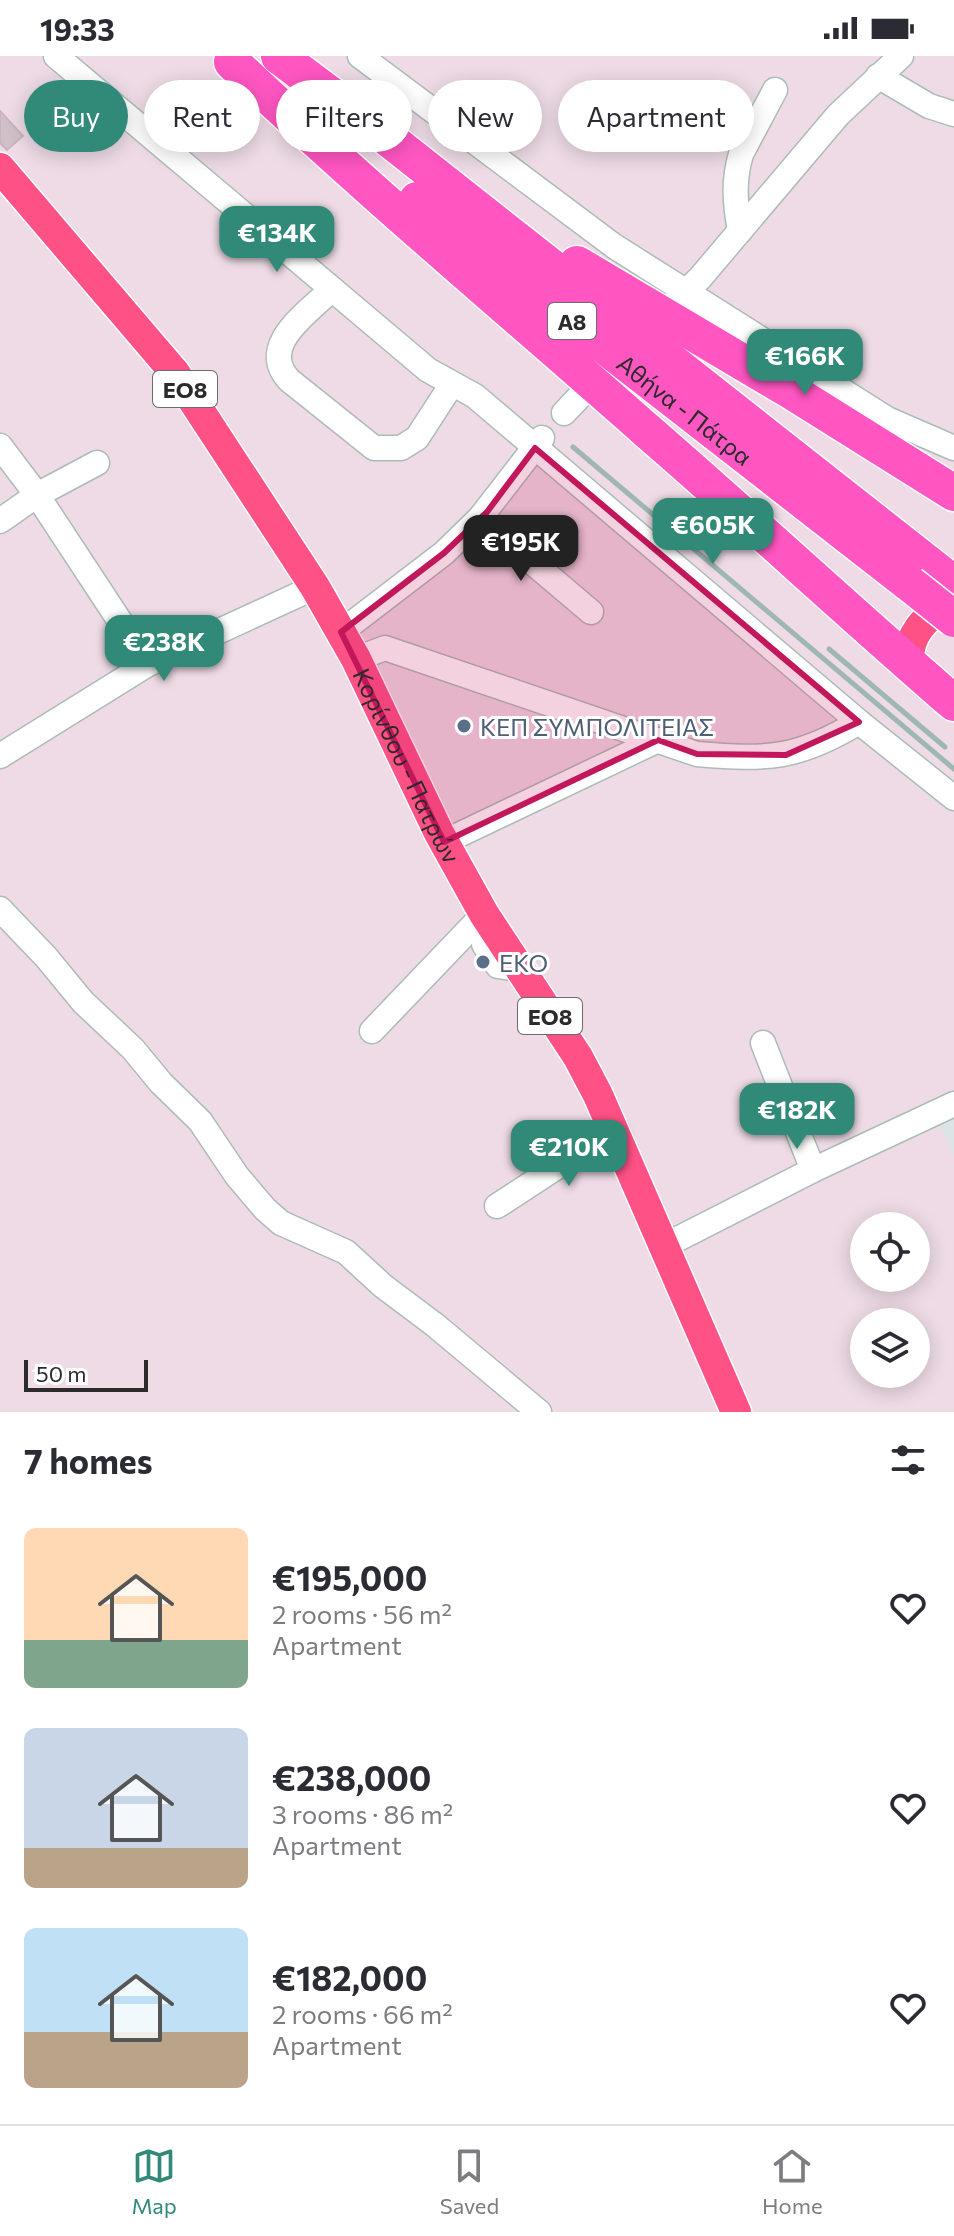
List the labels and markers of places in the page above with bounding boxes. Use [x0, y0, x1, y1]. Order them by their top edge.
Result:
pin: €134K [221, 206, 333, 274]
pin: €166K [749, 329, 861, 397]
pin: €605K [657, 498, 769, 566]
pin: €195K [465, 515, 577, 583]
pin: €238K [108, 615, 220, 683]
place label: ΚΕΠ ΣΥΜΠΟΛΙΤΕΙΑΣ [480, 712, 714, 741]
marker: ΚΕΠ ΣΥΜΠΟΛΙΤΕΙΑΣ [455, 717, 473, 735]
place label: EKO [499, 948, 548, 977]
marker: EKO [474, 953, 492, 971]
pin: €182K [741, 1083, 853, 1151]
pin: €210K [513, 1120, 625, 1188]

